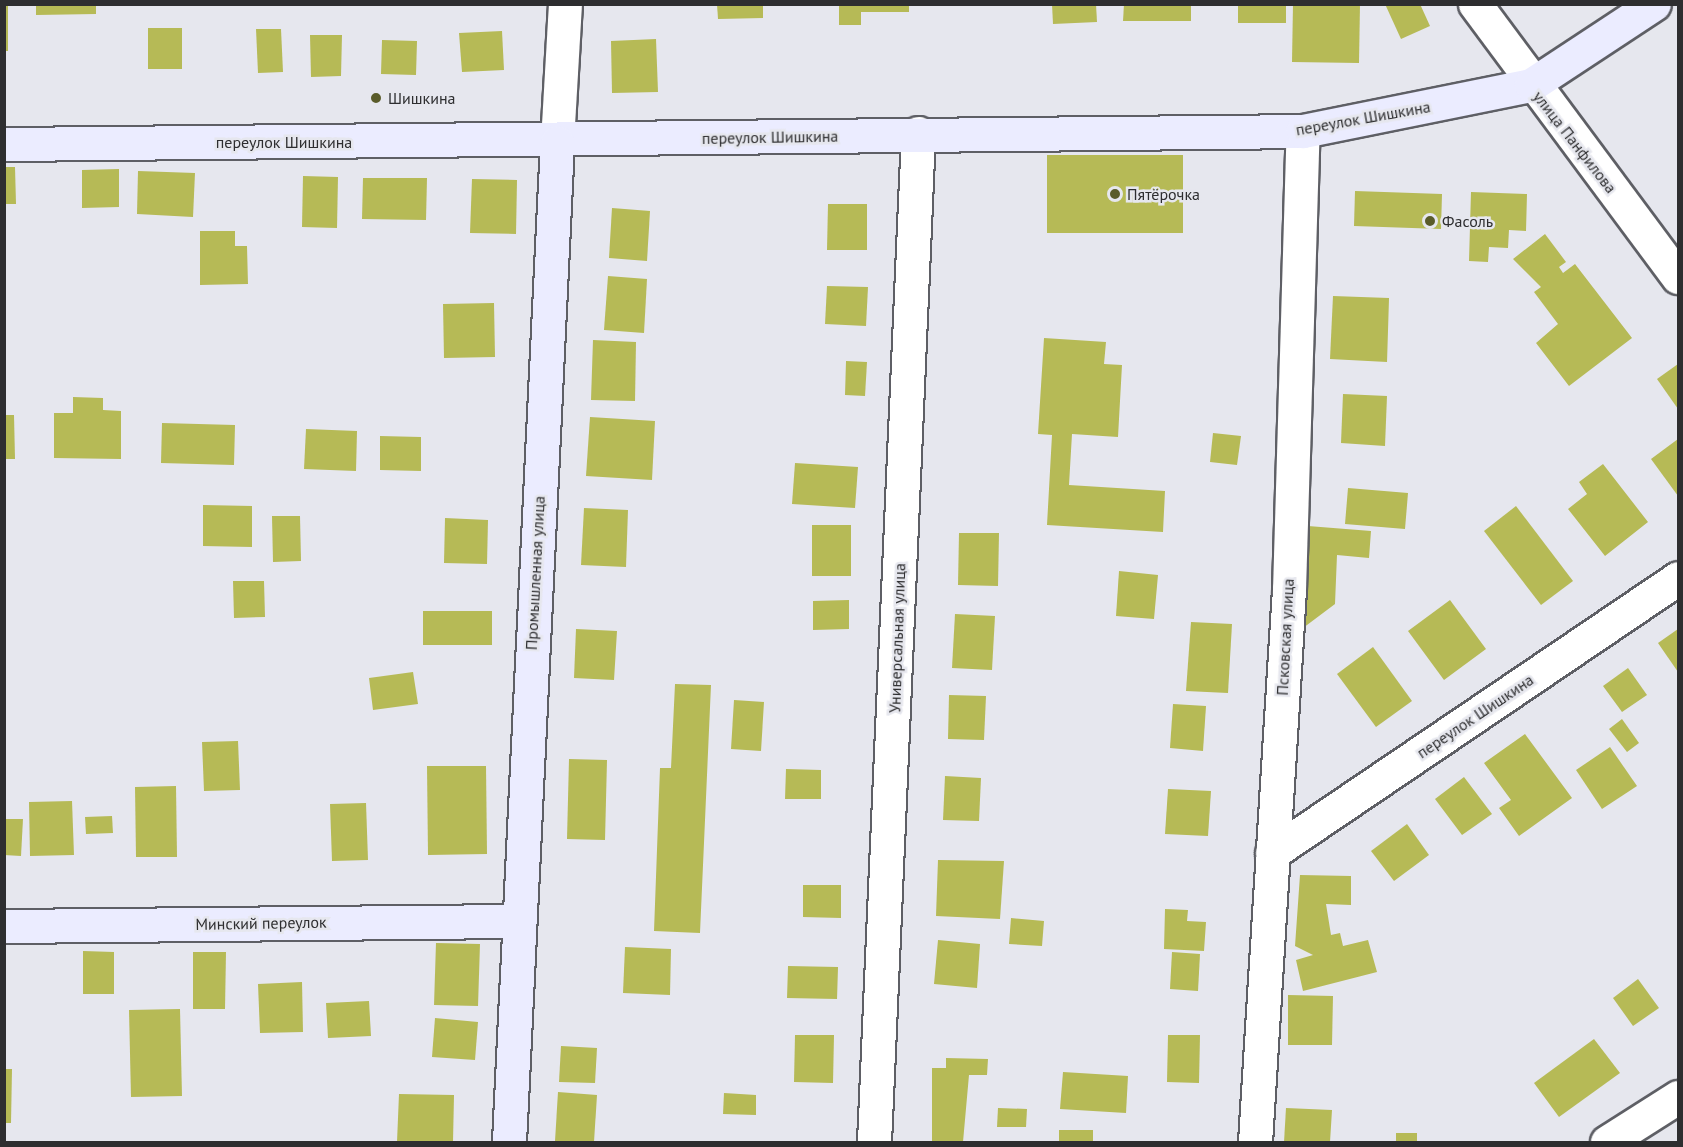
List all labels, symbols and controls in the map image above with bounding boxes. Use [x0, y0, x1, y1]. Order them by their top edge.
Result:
street label: улица Панфилова [1529, 87, 1621, 197]
place label: Шишкина [388, 88, 456, 108]
marker: Шишкина [369, 91, 383, 105]
street label: переулок Шишкина [1294, 97, 1432, 139]
street label: переулок Шишкина [702, 126, 838, 148]
street label: переулок Шишкина [216, 132, 352, 152]
place label: Пятёрочка [1127, 184, 1200, 204]
marker: Пятёрочка [1108, 187, 1122, 201]
place label: Фасоль [1442, 211, 1493, 231]
marker: Фасоль [1423, 214, 1437, 228]
street label: Промышленная улица [521, 495, 549, 651]
street label: Универсальная улица [885, 563, 909, 713]
street label: Псковская улица [1272, 578, 1298, 696]
street label: переулок Шишкина [1413, 670, 1537, 762]
street label: Минский переулок [195, 912, 327, 934]

